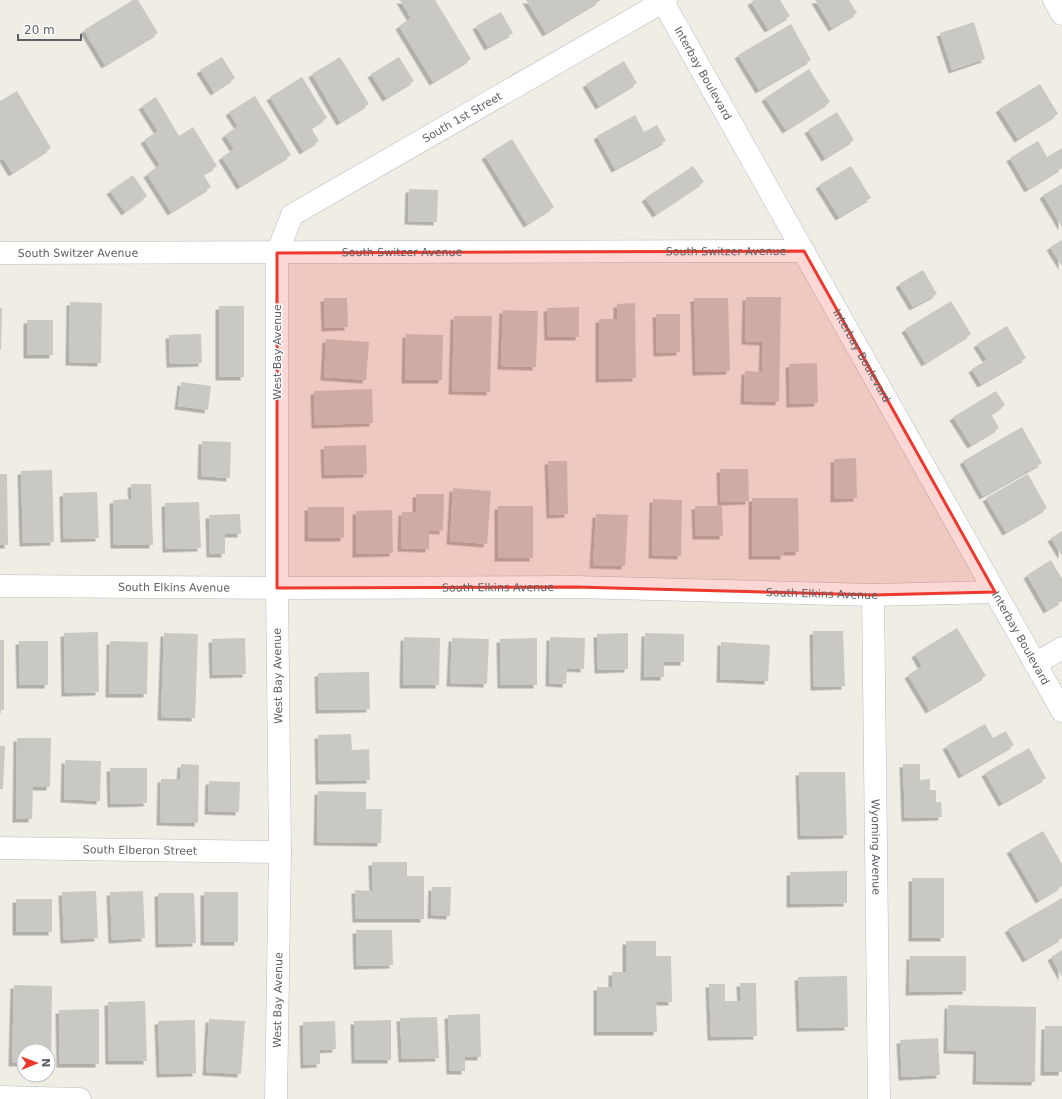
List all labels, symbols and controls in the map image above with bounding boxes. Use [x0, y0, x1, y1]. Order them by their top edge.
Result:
scale bar [18, 16, 81, 42]
text: 20 m [24, 23, 55, 37]
street label: Interbay Boulevard [672, 24, 735, 122]
street label: South 1st Street [420, 89, 505, 145]
street label: South Switzer Avenue [342, 245, 462, 259]
street label: South Switzer Avenue [666, 245, 786, 258]
street label: South Switzer Avenue [18, 246, 138, 259]
street label: West Bay Avenue [271, 304, 284, 400]
street label: Interbay Boulevard [831, 307, 894, 405]
street label: South Elkins Avenue [118, 580, 230, 594]
street label: South Elkins Avenue [442, 581, 554, 594]
street label: South Elkins Avenue [766, 586, 878, 602]
street label: Interbay Boulevard [989, 589, 1052, 687]
street label: West Bay Avenue [271, 628, 285, 724]
street label: Wyoming Avenue [869, 799, 883, 895]
street label: South Elberon Street [83, 843, 198, 857]
street label: West Bay Avenue [270, 952, 285, 1048]
north arrow [16, 1043, 56, 1083]
text: N [39, 1058, 52, 1068]

